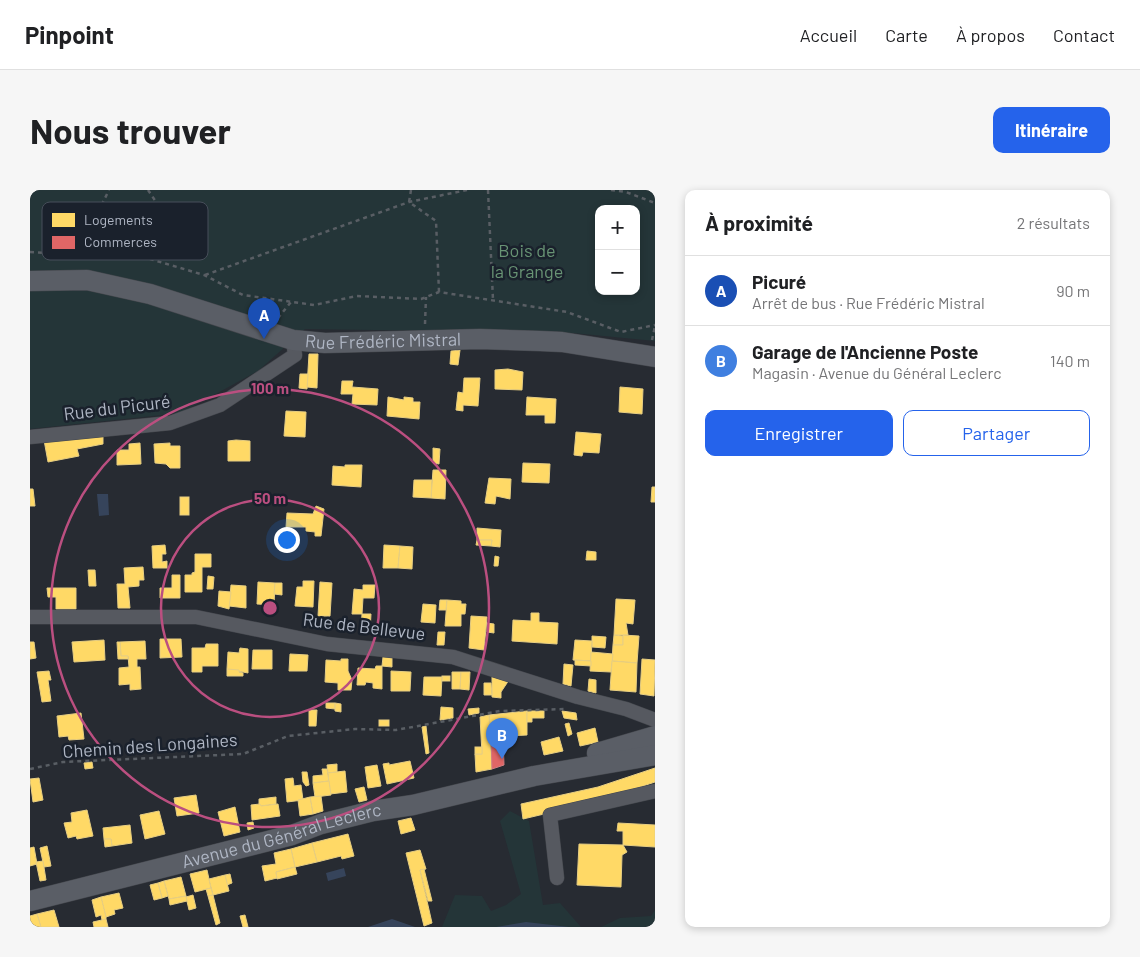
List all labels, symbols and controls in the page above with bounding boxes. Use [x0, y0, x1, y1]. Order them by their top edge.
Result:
text: Pinpoint [25, 20, 114, 49]
text: Accueil [800, 24, 857, 46]
text: Carte [885, 24, 928, 46]
text: À propos [956, 24, 1025, 46]
text: Contact [1053, 24, 1115, 46]
button: Itinéraire [993, 107, 1110, 153]
text: Nous trouver [30, 109, 231, 151]
legend [42, 202, 208, 260]
map controls [595, 205, 640, 295]
button: + [595, 205, 640, 250]
text: À proximité [705, 210, 813, 235]
text: Logements [84, 211, 153, 228]
text: 2 résultats [1017, 213, 1090, 232]
text: Commerces [84, 233, 157, 250]
park label: Bois de la Grange [491, 239, 563, 282]
button: − [595, 250, 640, 295]
text: Picuré [752, 270, 806, 293]
text: A [716, 281, 726, 300]
text: 90 m [1056, 281, 1090, 300]
text: Arrêt de bus · Rue Frédéric Mistral [752, 293, 985, 312]
pin: A [248, 298, 280, 339]
street label: Rue Frédéric Mistral [304, 327, 461, 353]
text: Garage de l'Ancienne Poste [752, 340, 978, 363]
text: B [716, 351, 726, 370]
text: 140 m [1050, 351, 1090, 370]
text: Magasin · Avenue du Général Leclerc [752, 363, 1002, 382]
text: 100 m [251, 379, 289, 397]
street label: Rue du Picuré [62, 390, 171, 424]
button: Enregistrer [705, 410, 893, 456]
button: Partager [903, 410, 1090, 456]
text: 50 m [254, 489, 286, 507]
your location [274, 527, 300, 553]
centre of rings [261, 599, 279, 617]
street label: Rue de Bellevue [302, 608, 427, 644]
pin: B [486, 718, 518, 759]
street label: Chemin des Longaines [62, 728, 238, 762]
street label: Avenue du Général Leclerc [179, 798, 383, 872]

